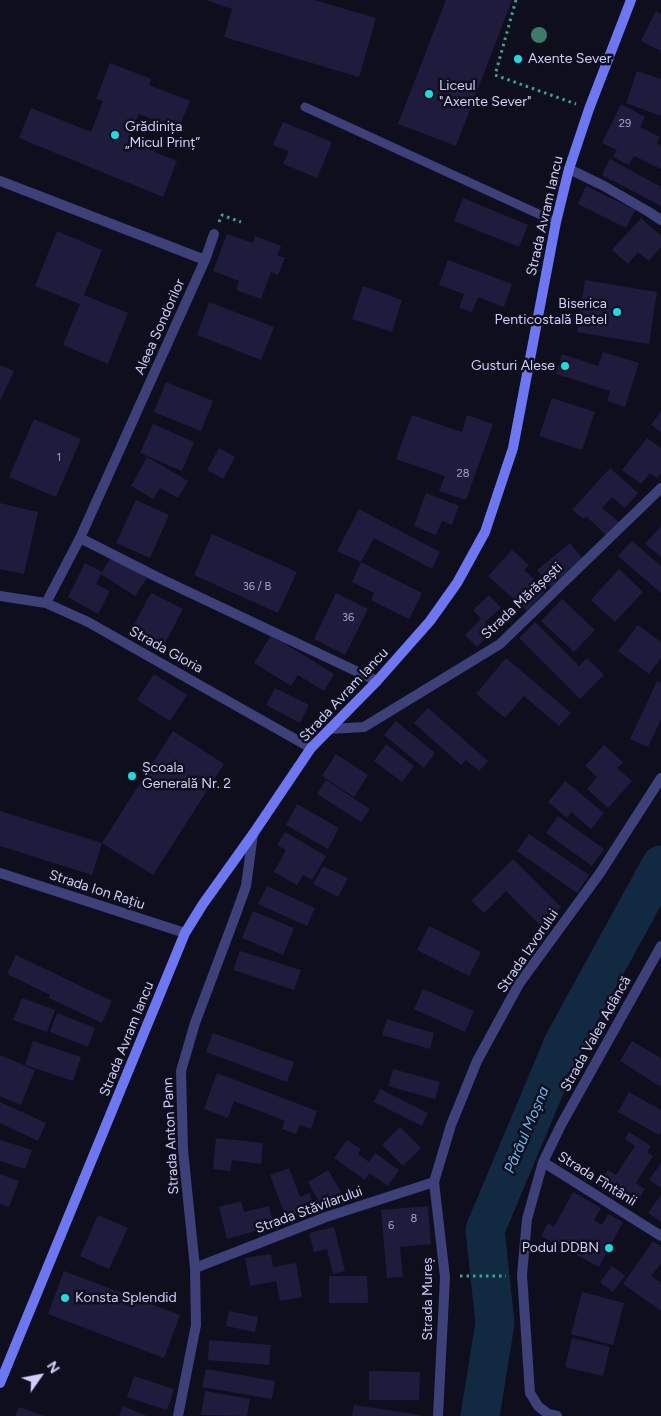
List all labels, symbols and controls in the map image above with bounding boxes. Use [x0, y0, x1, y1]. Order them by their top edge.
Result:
place label: Axente Sever [528, 51, 611, 67]
marker: Axente Sever [512, 53, 524, 65]
place label: Liceul "Axente Sever" [439, 78, 531, 110]
marker: Liceul "Axente Sever" [423, 88, 435, 100]
house number: 29 [619, 117, 631, 131]
place label: Grădinița „Micul Prinț” [125, 119, 200, 152]
marker: Grădinița „Micul Prinț” [109, 129, 121, 141]
street label: Strada Avram Iancu [523, 154, 567, 278]
street label: Aleea Sondorilor [131, 276, 189, 378]
place label: Biserica Penticostală Betel [495, 296, 607, 328]
marker: Biserica Penticostală Betel [611, 306, 623, 318]
place label: Gusturi Alese [471, 358, 555, 374]
marker: Gusturi Alese [559, 360, 571, 372]
house number: 1 [57, 451, 61, 465]
house number: 28 [457, 467, 469, 481]
street label: Strada Mărășești [478, 559, 566, 643]
house number: 36 / B [243, 580, 271, 594]
house number: 36 [342, 611, 354, 625]
street label: Strada Gloria [126, 623, 206, 677]
street label: Strada Avram Iancu [296, 644, 392, 746]
place label: Școala Generală Nr. 2 [142, 760, 231, 792]
marker: Școala Generală Nr. 2 [126, 770, 138, 782]
street label: Strada Ion Rațiu [47, 867, 147, 913]
street label: Strada Izvorului [494, 906, 562, 996]
street label: Strada Valea Adâncă [557, 973, 635, 1095]
street label: Strada Avram Iancu [96, 979, 158, 1099]
street label: Strada Anton Pann [160, 1077, 182, 1195]
water label: Pârâul Moșna [501, 1084, 553, 1176]
street label: Strada Fîntânii [554, 1148, 640, 1210]
street label: Strada Stăvilarului [253, 1183, 365, 1237]
house number: 8 [411, 1212, 417, 1226]
house number: 6 [388, 1219, 394, 1233]
place label: Podul DDBN [522, 1240, 599, 1256]
marker: Podul DDBN [603, 1242, 615, 1254]
street label: Strada Mureș [420, 1257, 436, 1341]
place label: Konsta Splendid [75, 1290, 177, 1306]
marker: Konsta Splendid [59, 1292, 71, 1304]
north arrow [15, 1351, 65, 1401]
text: N [43, 1358, 63, 1377]

